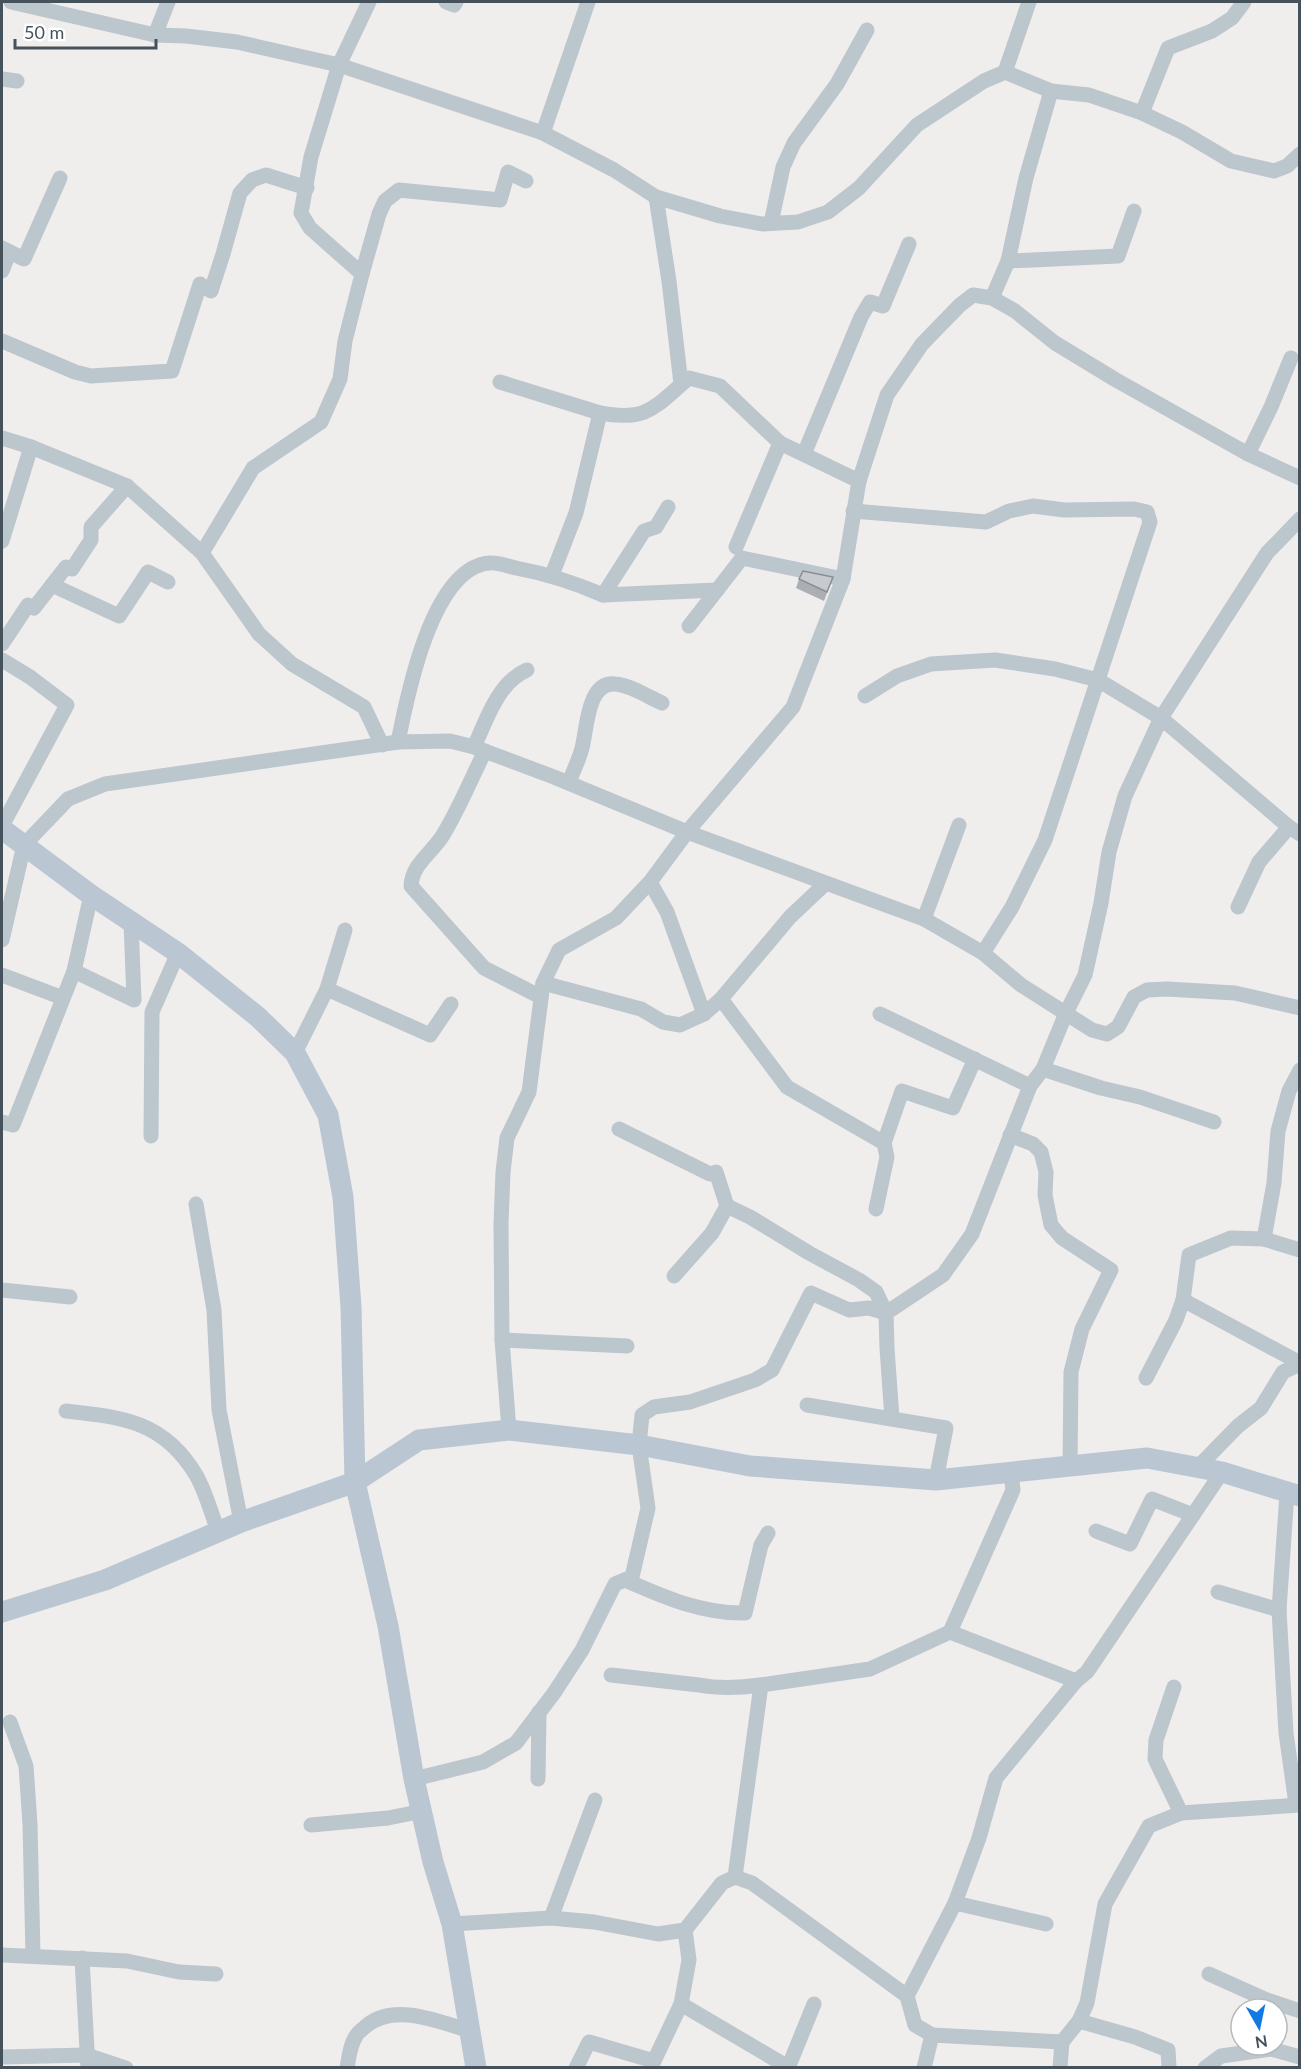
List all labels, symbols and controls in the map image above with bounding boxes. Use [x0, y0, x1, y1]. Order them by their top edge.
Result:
scale bar [15, 12, 156, 50]
text: 50 m [24, 21, 64, 43]
north arrow [1229, 1997, 1289, 2057]
text: N [1254, 2032, 1269, 2053]

